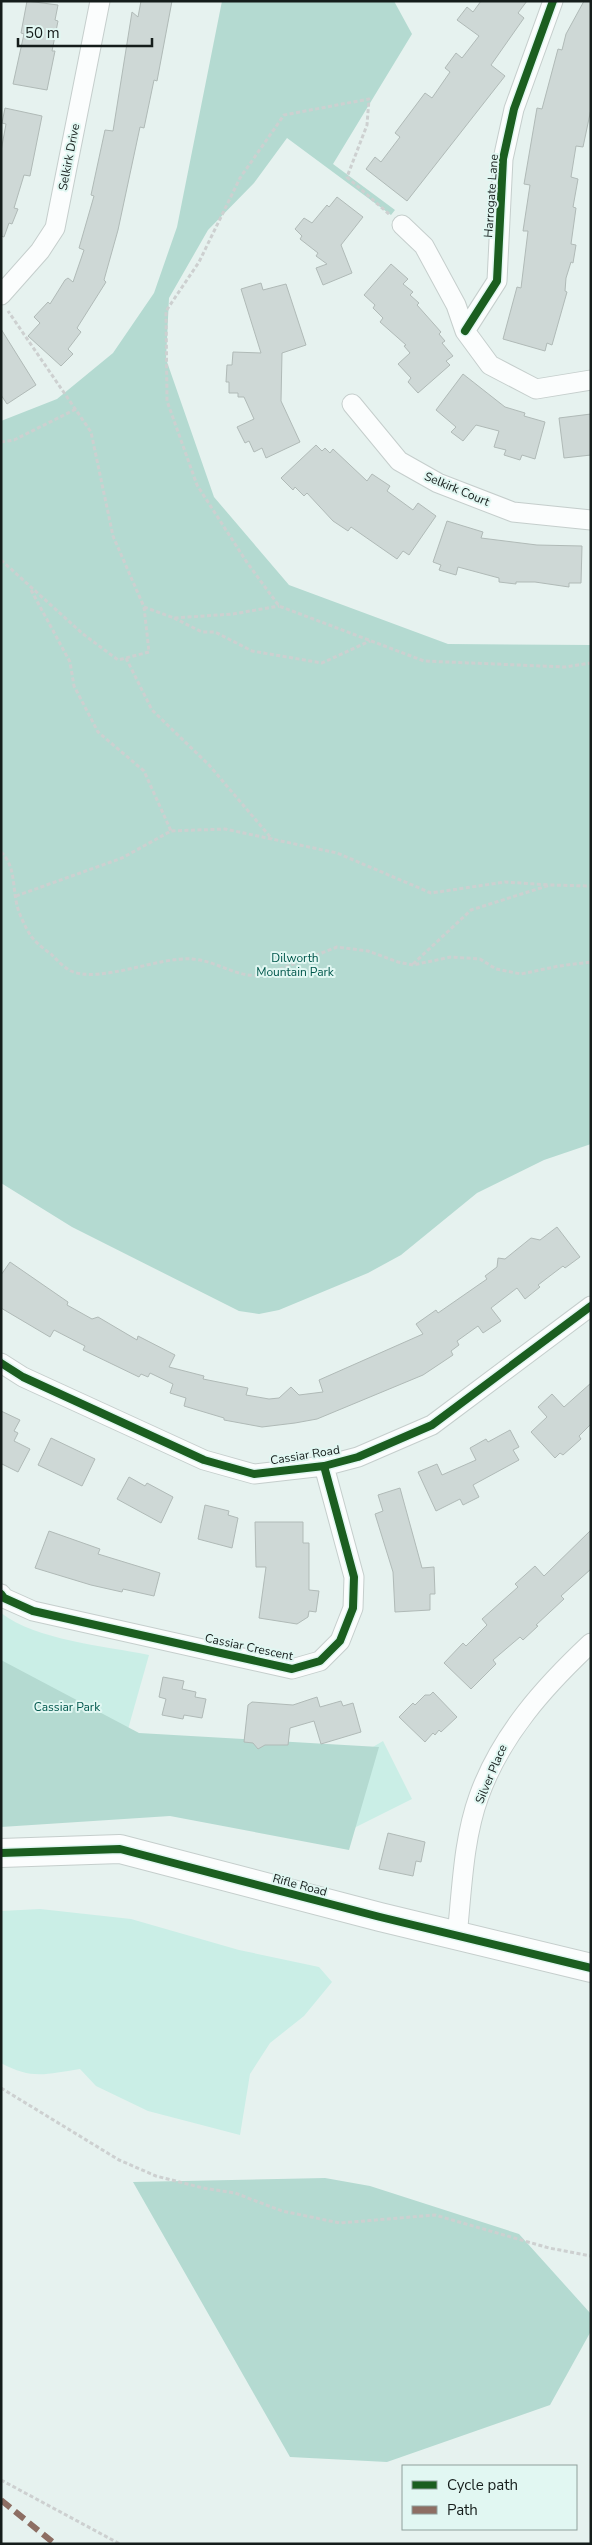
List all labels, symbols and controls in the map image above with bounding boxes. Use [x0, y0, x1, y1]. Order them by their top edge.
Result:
scale bar [18, 15, 151, 47]
text: 50 m [25, 23, 60, 43]
street label: Selkirk Drive [55, 122, 83, 192]
street label: Harrogate Lane [480, 154, 502, 238]
street label: Selkirk Court [422, 468, 493, 510]
park label: Dilworth Mountain Park [256, 950, 335, 980]
street label: Cassiar Road [269, 1442, 341, 1468]
street label: Cassiar Crescent [204, 1630, 295, 1664]
park label: Cassiar Park [34, 1699, 101, 1715]
street label: Silver Place [471, 1742, 511, 1806]
street label: Rifle Road [271, 1870, 329, 1900]
legend [402, 2465, 577, 2530]
text: Cycle path [447, 2475, 518, 2495]
text: Path [447, 2500, 478, 2520]

